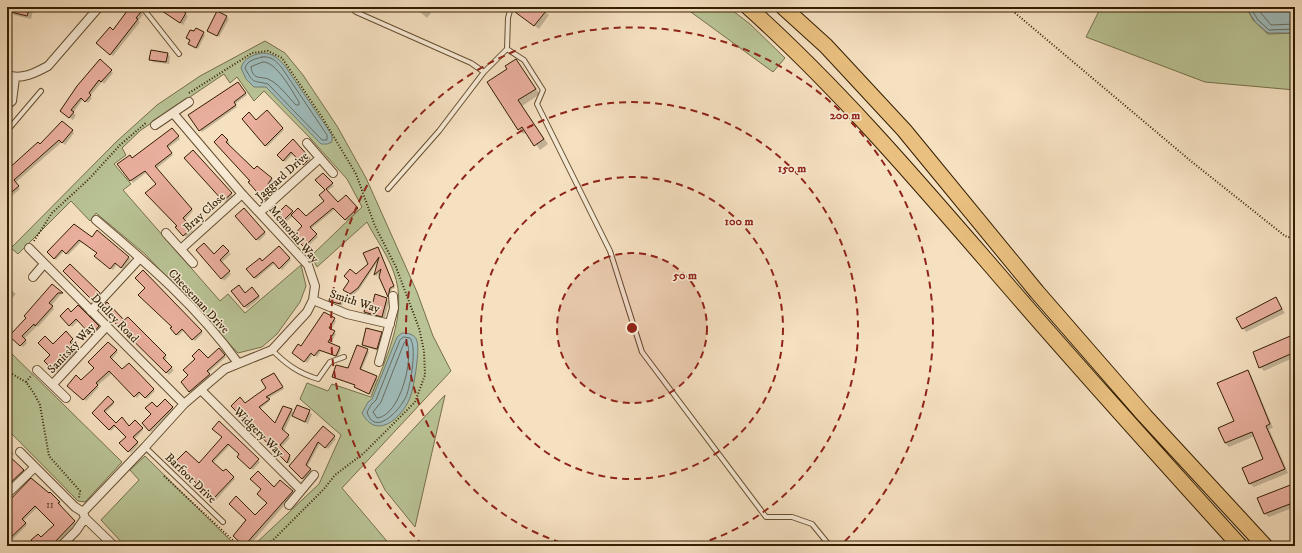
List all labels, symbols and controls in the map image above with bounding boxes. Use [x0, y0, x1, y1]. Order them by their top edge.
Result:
text: 200 m [830, 108, 860, 123]
street label: Jaggard Drive [252, 149, 312, 205]
text: 150 m [778, 161, 806, 176]
street label: Bray Close [180, 189, 229, 235]
street label: Memorial Way [265, 203, 322, 266]
text: 100 m [725, 214, 753, 229]
street label: Cheeseman Drive [165, 266, 232, 337]
text: 50 m [672, 268, 697, 283]
street label: Smith Way [328, 286, 382, 317]
street label: Dudley Road [88, 291, 142, 346]
street label: Sanitsky Way [44, 320, 99, 377]
centre of rings [625, 321, 639, 335]
street label: Widgery Way [230, 403, 287, 461]
street label: Barfoot Drive [162, 450, 220, 507]
house number: 11 [46, 499, 54, 511]

